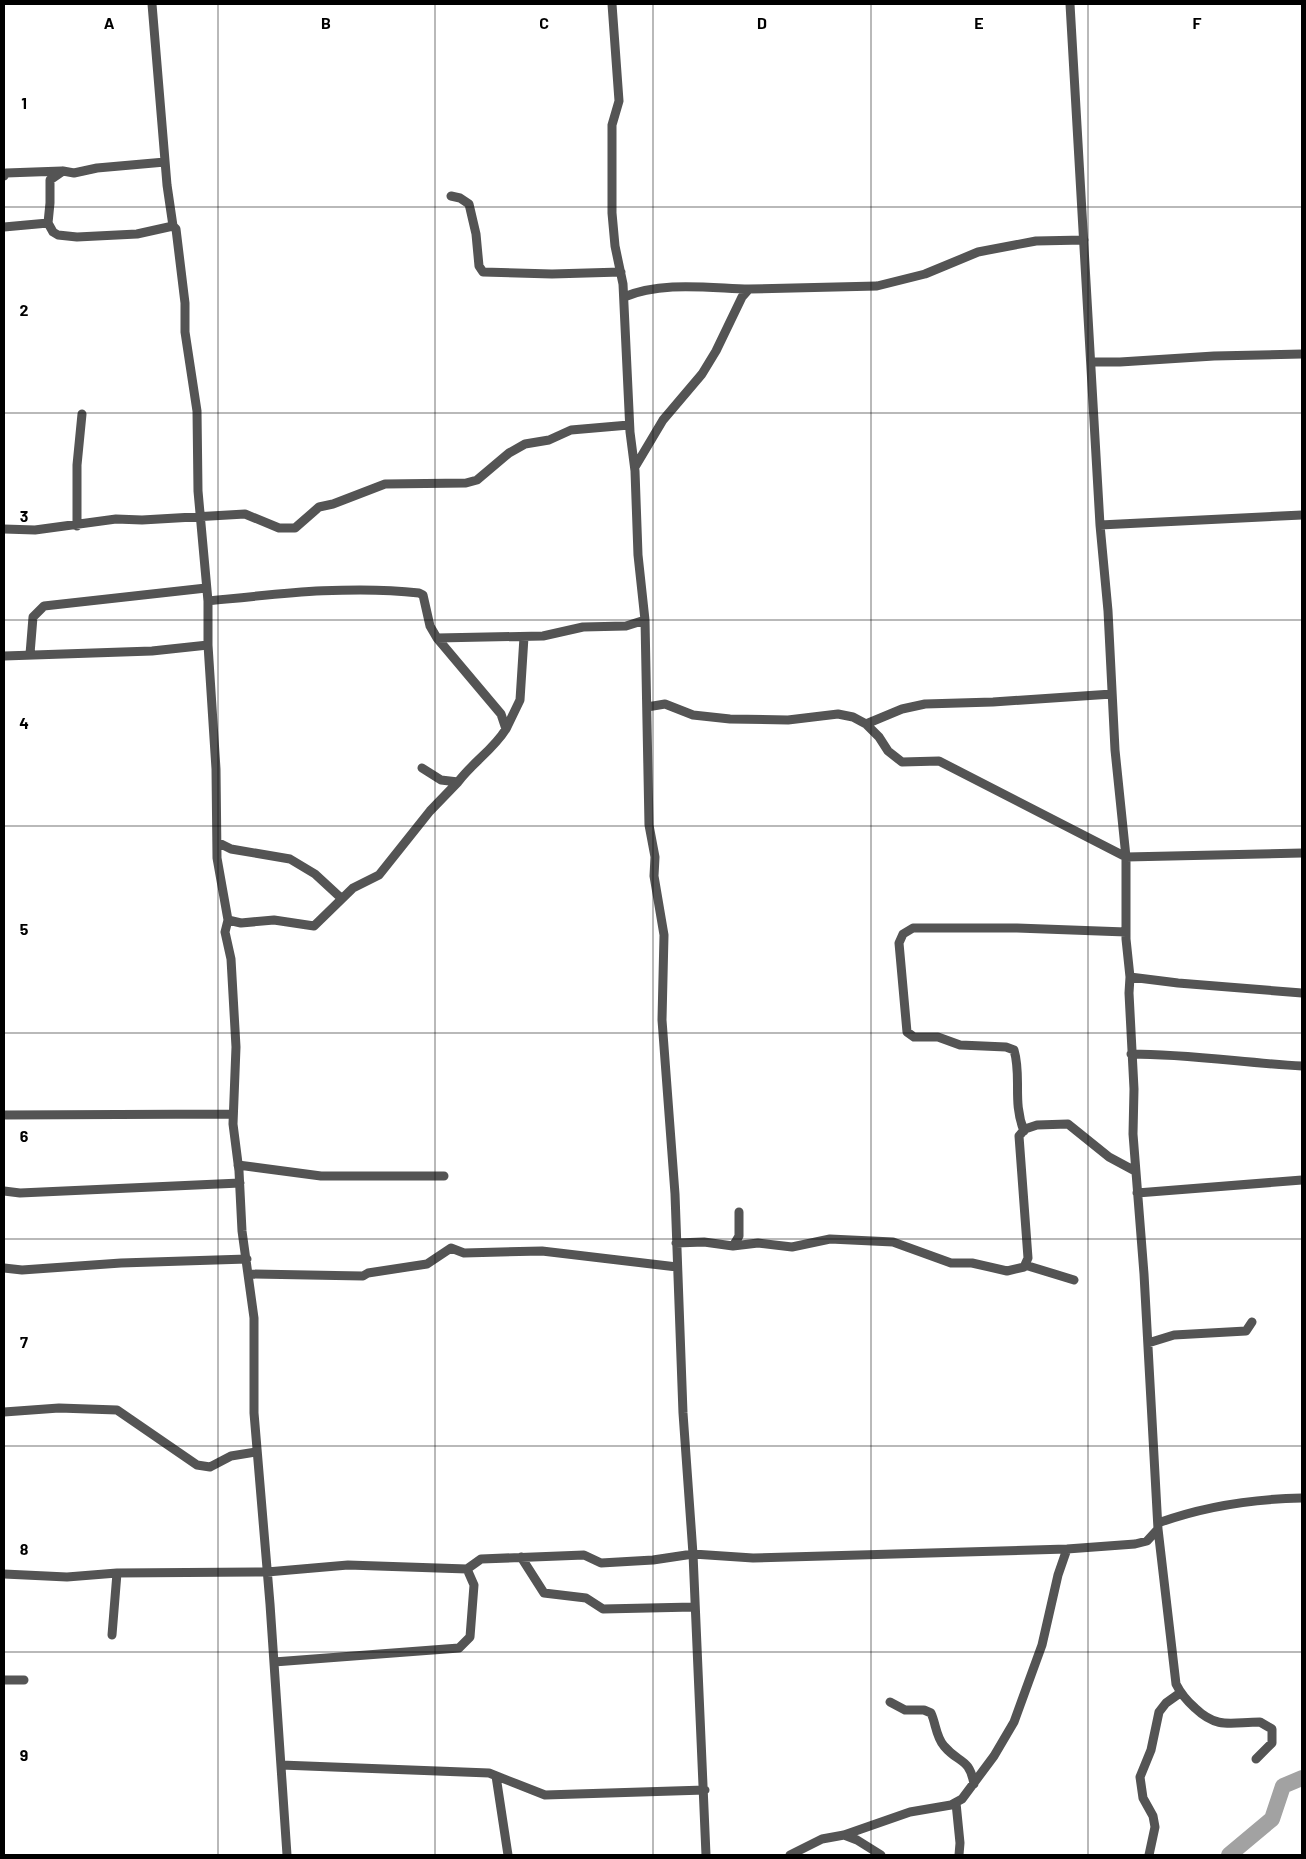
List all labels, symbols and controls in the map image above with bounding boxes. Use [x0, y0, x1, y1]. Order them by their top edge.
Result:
text: A [104, 13, 115, 32]
text: B [321, 13, 331, 32]
text: C [539, 13, 549, 32]
text: D [757, 13, 767, 32]
text: E [974, 13, 984, 32]
text: F [1193, 13, 1202, 32]
text: 1 [21, 93, 27, 112]
text: 2 [20, 300, 29, 319]
text: 3 [20, 506, 28, 525]
text: 4 [19, 713, 29, 732]
text: 5 [20, 919, 29, 938]
text: 6 [20, 1126, 29, 1145]
text: 7 [20, 1332, 28, 1351]
text: 8 [20, 1539, 29, 1558]
text: 9 [20, 1745, 28, 1764]

